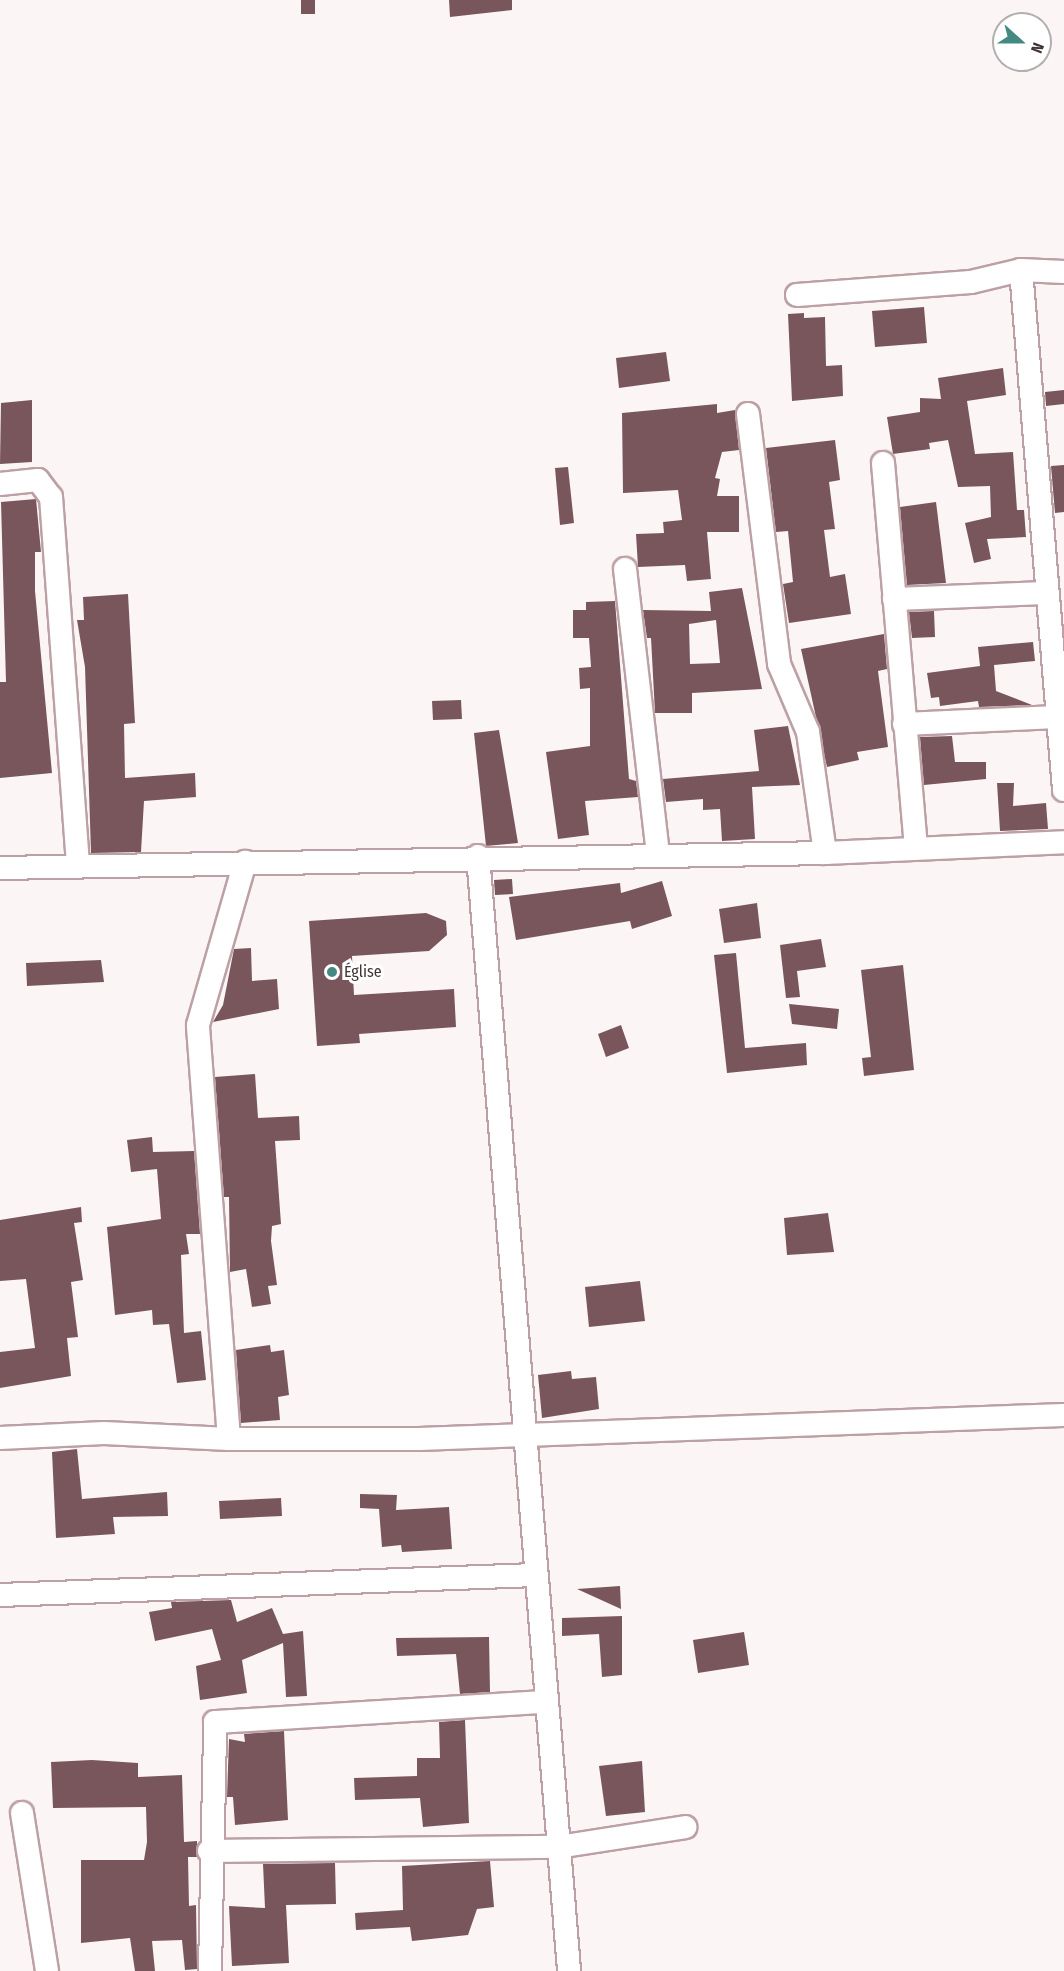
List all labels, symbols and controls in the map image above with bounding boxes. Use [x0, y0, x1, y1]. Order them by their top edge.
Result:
north arrow [992, 12, 1052, 72]
text: N [1027, 40, 1048, 56]
place label: Église [344, 962, 382, 982]
marker: Église [325, 965, 339, 979]

